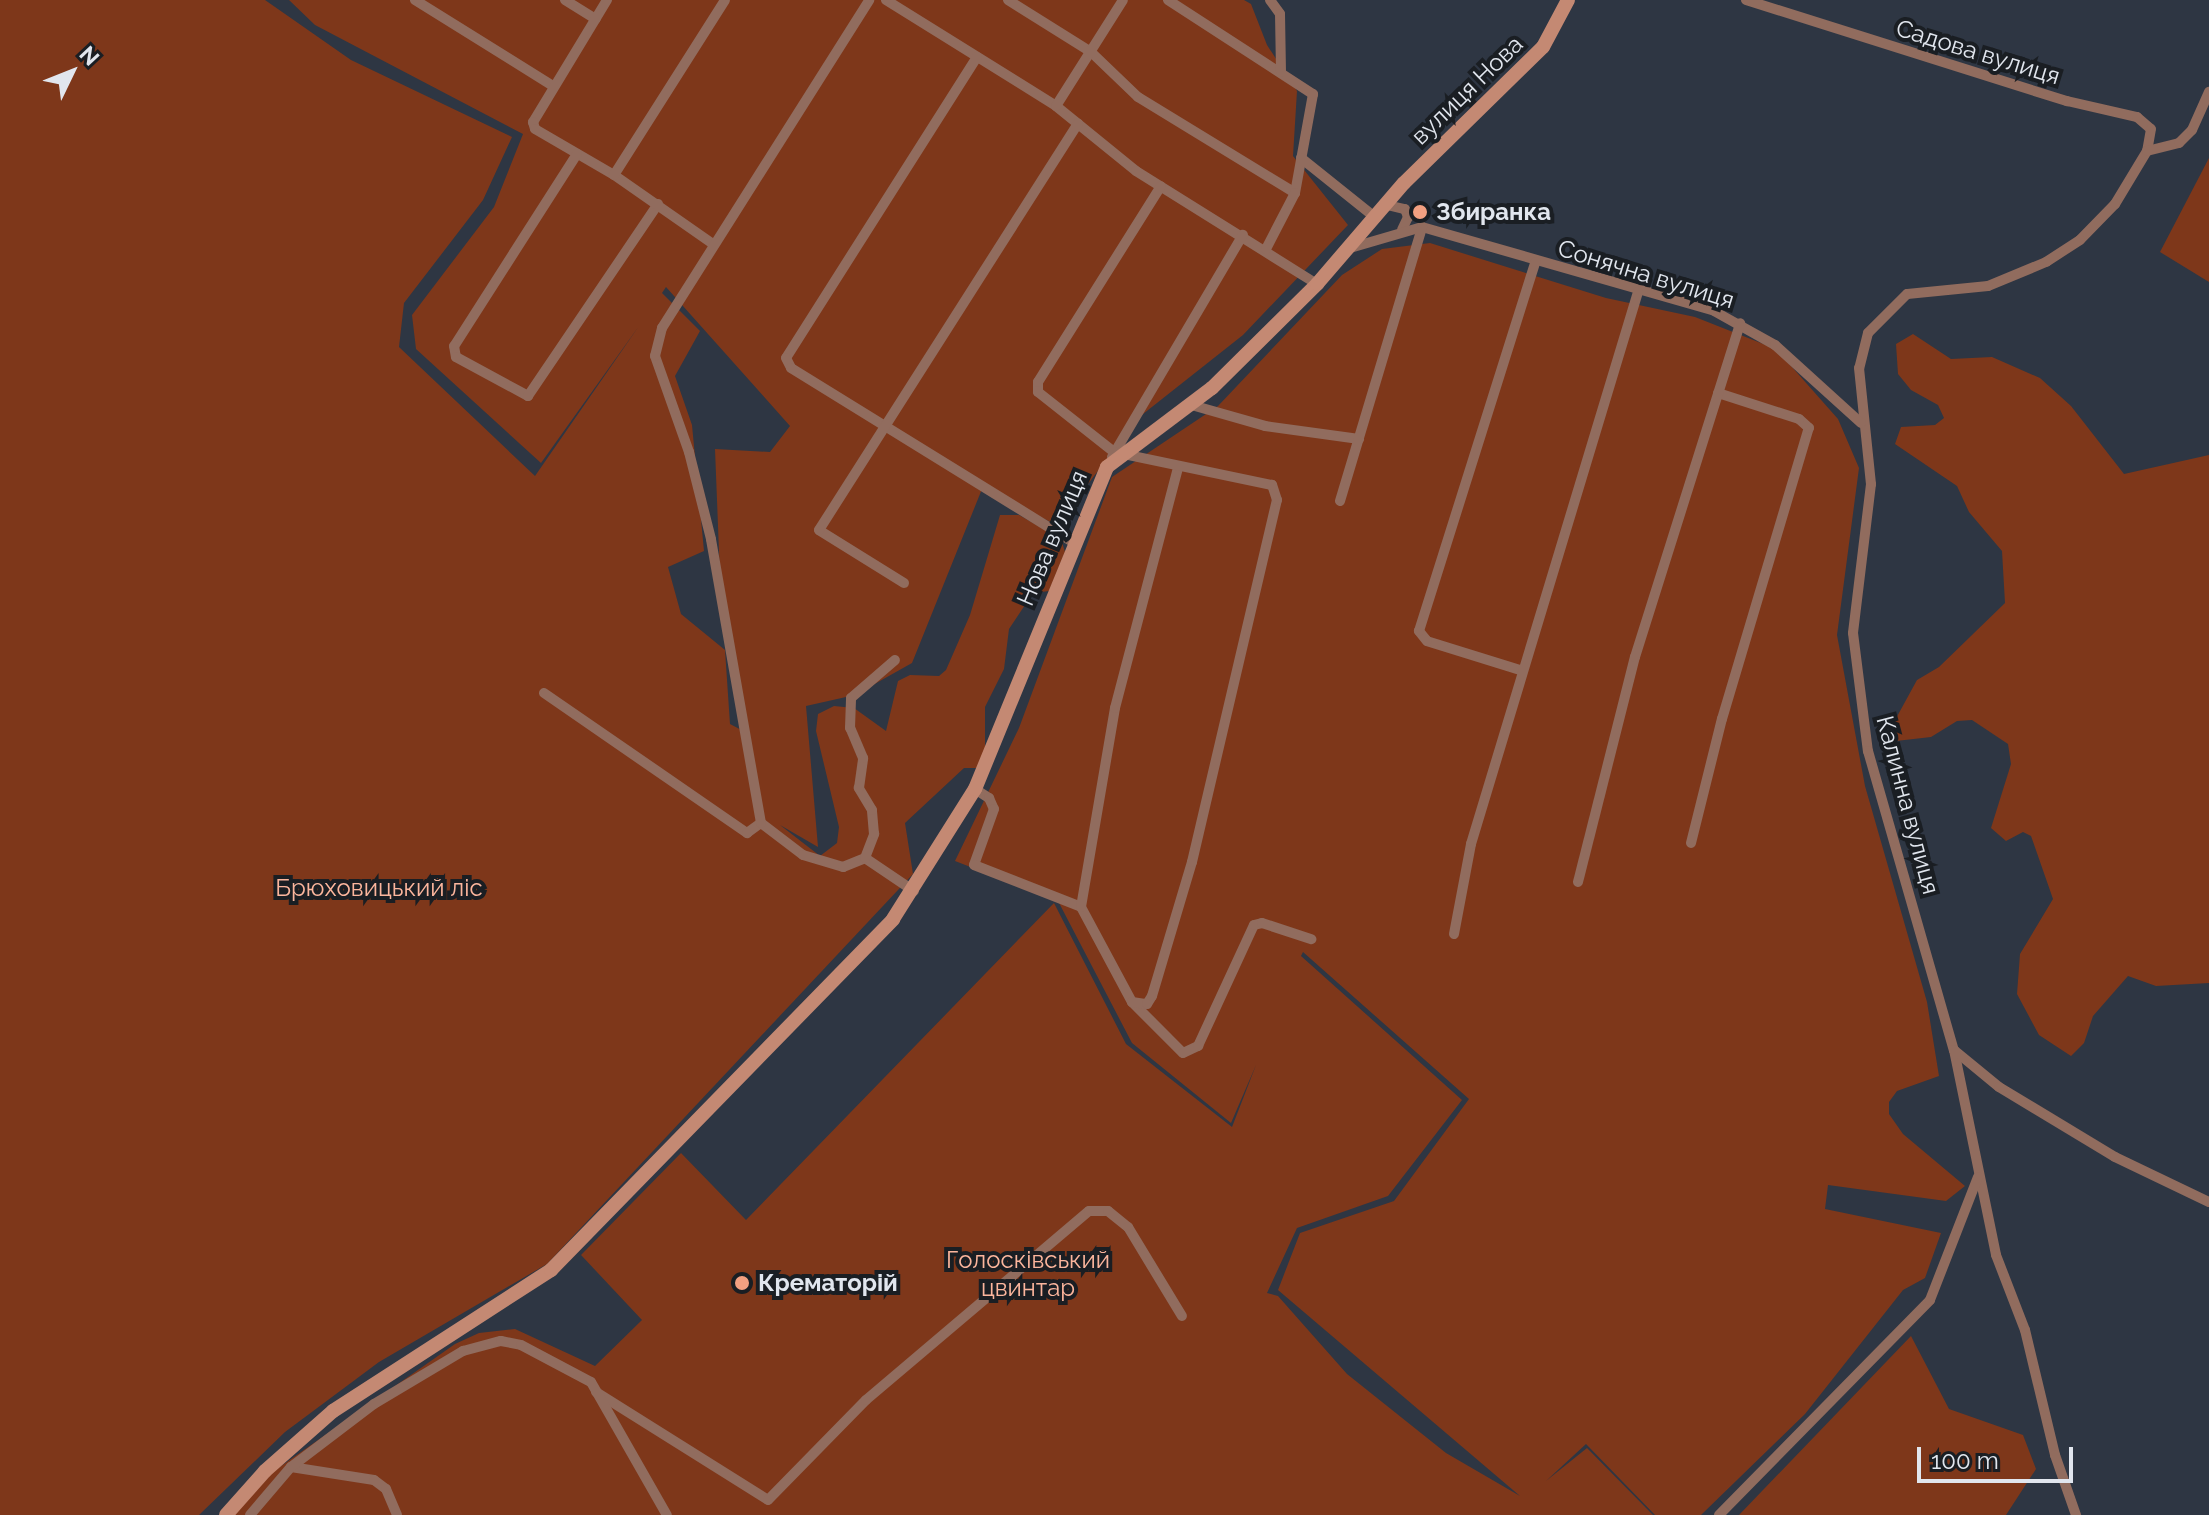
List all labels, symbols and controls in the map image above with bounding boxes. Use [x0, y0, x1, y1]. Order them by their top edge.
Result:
street label: Садова вулиця [1893, 13, 2063, 91]
street label: вулиця Нова [1405, 30, 1529, 150]
north arrow [32, 32, 112, 112]
text: N [74, 41, 105, 71]
place label: Збиранка [1436, 198, 1551, 226]
marker: Збиранка [1411, 203, 1429, 221]
street label: Сонячна вулиця [1554, 234, 1738, 314]
street label: Нова вулиця [1011, 466, 1093, 610]
street label: Калинна вулиця [1870, 713, 1946, 897]
park label: Брюховицький ліс [275, 874, 483, 902]
park label: Голосківський цвинтар [946, 1246, 1110, 1302]
place label: Крематорій [758, 1269, 898, 1297]
marker: Крематорій [733, 1274, 751, 1292]
scale bar [1921, 1431, 2077, 1481]
text: 100 m [1931, 1446, 1999, 1475]

